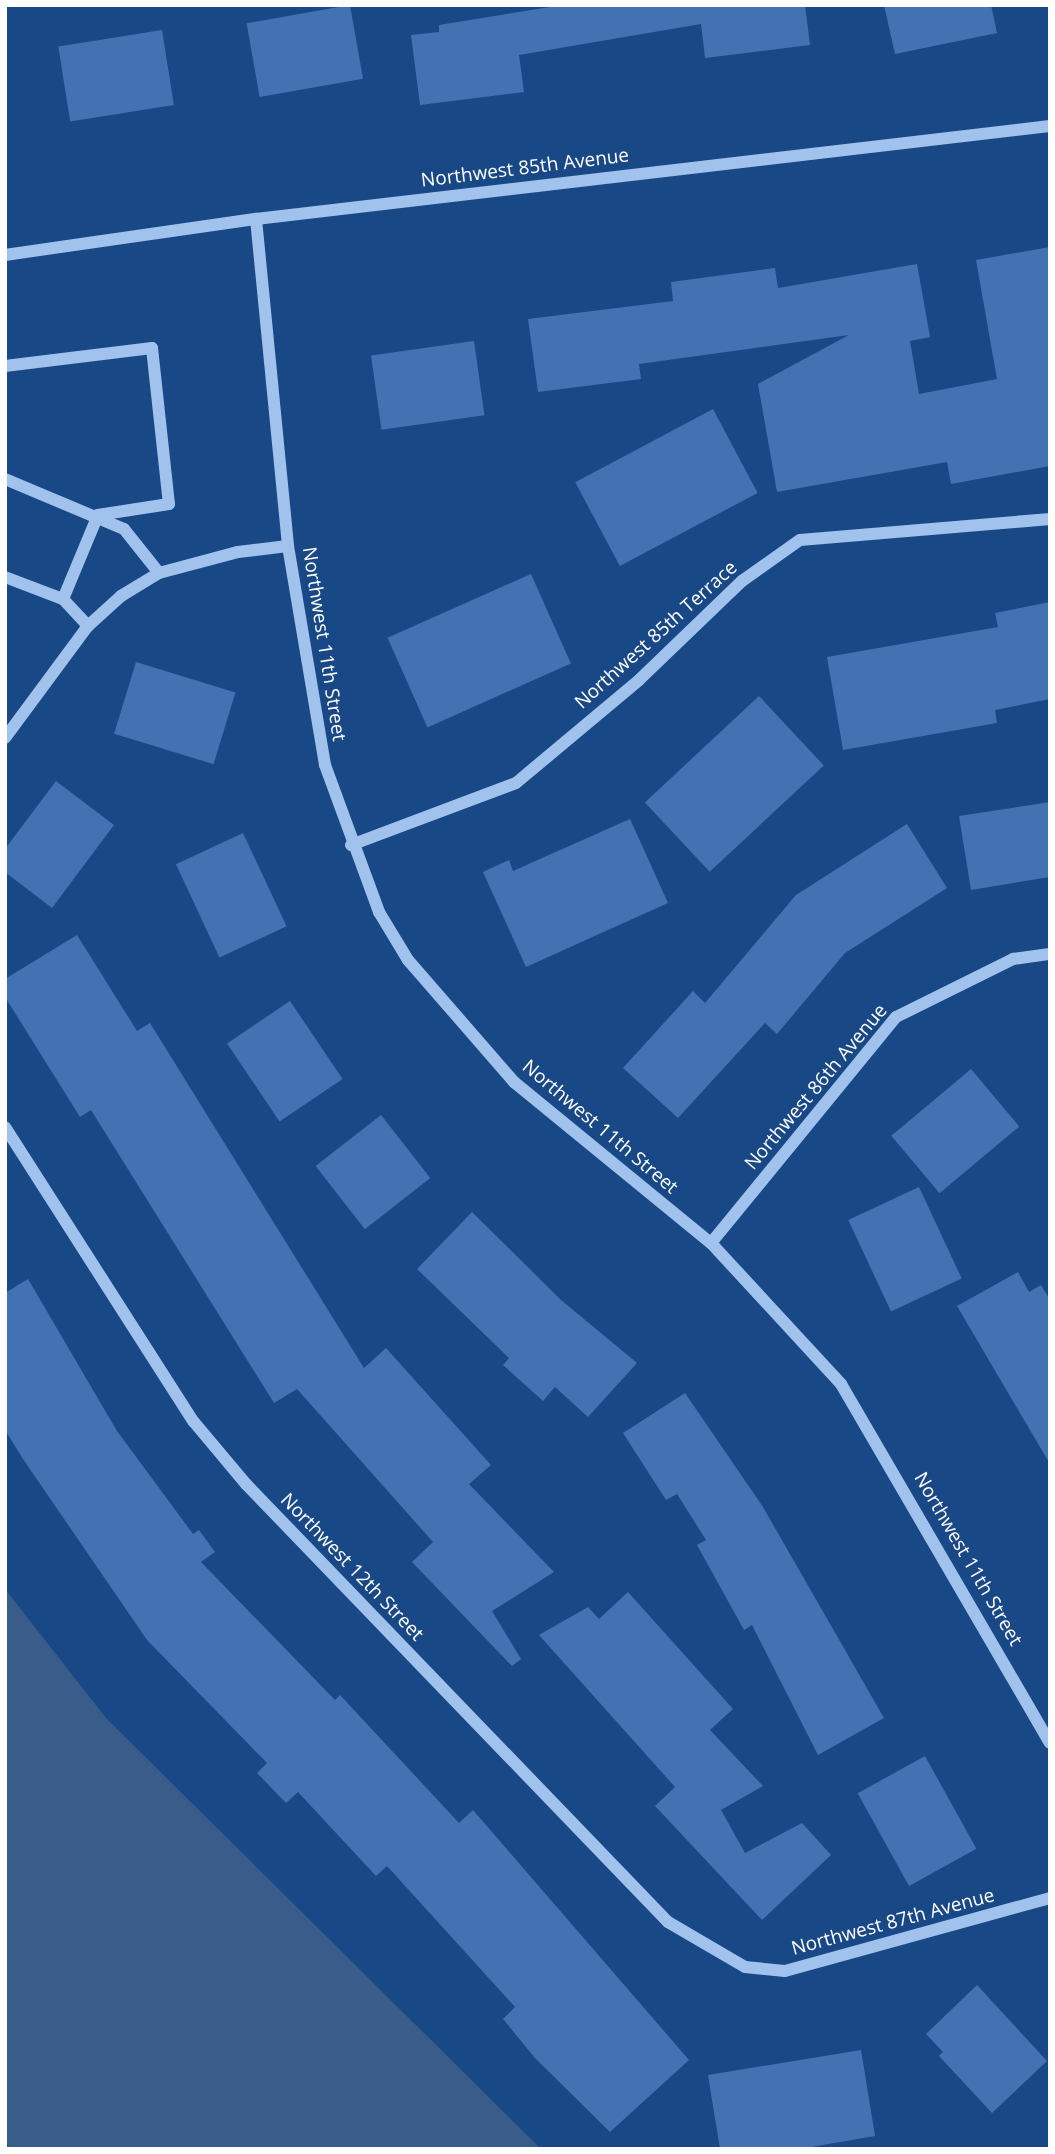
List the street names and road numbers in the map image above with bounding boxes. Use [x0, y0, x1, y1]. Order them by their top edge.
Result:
street label: Northwest 85th Avenue [420, 144, 630, 192]
street label: Northwest 11th Street [297, 545, 351, 743]
street label: Northwest 85th Terrace [570, 556, 742, 714]
street label: Northwest 86th Avenue [740, 999, 892, 1175]
street label: Northwest 11th Street [518, 1055, 682, 1199]
street label: Northwest 11th Street [909, 1468, 1027, 1650]
street label: Northwest 12th Street [276, 1489, 428, 1645]
street label: Northwest 87th Avenue [789, 1884, 997, 1960]

